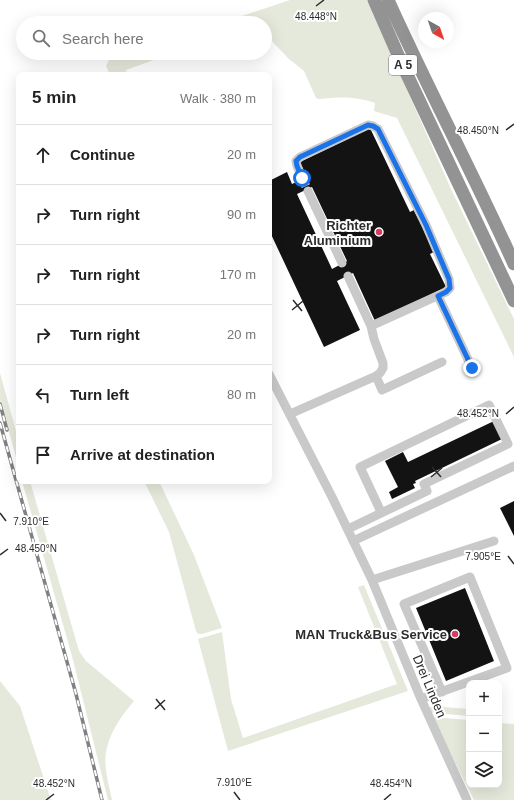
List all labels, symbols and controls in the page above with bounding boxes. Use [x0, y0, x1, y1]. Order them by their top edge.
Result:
text: 48.448°N [295, 11, 337, 22]
north arrow [418, 12, 454, 48]
search box [16, 16, 272, 60]
icon: search [30, 27, 52, 49]
text: Search here [62, 30, 144, 47]
road number: A 5 [389, 55, 417, 75]
text: 5 min [32, 88, 76, 107]
text: Walk · 380 m [180, 91, 256, 106]
text: 48.450°N [457, 125, 499, 136]
icon: ahead [32, 144, 54, 166]
text: Continue [70, 146, 135, 163]
text: 20 m [227, 147, 256, 162]
route start [293, 169, 311, 187]
icon: right [32, 204, 54, 226]
text: Turn right [70, 206, 140, 223]
text: 90 m [227, 207, 256, 222]
place label: Richter Aluminium [304, 218, 371, 248]
marker: Richter Aluminium [374, 227, 384, 237]
icon: right [32, 264, 54, 286]
text: Turn right [70, 266, 140, 283]
text: 170 m [220, 267, 256, 282]
icon: right [32, 324, 54, 346]
text: Turn right [70, 326, 140, 343]
text: 20 m [227, 327, 256, 342]
route end [463, 359, 481, 377]
icon: left [32, 384, 54, 406]
text: Turn left [70, 386, 129, 403]
text: 80 m [227, 387, 256, 402]
text: 48.452°N [457, 408, 499, 419]
icon: arrive [32, 444, 54, 466]
text: Arrive at destination [70, 446, 215, 463]
text: 7.910°E [13, 516, 49, 527]
text: 48.450°N [15, 543, 57, 554]
text: 7.905°E [465, 551, 501, 562]
place label: MAN Truck&Bus Service [295, 627, 447, 642]
marker: MAN Truck&Bus Service [450, 629, 460, 639]
street label: Drei Linden [410, 653, 449, 720]
map controls [466, 680, 502, 788]
button: + [466, 680, 502, 716]
button: − [466, 716, 502, 752]
button: layers [466, 752, 502, 788]
text: 7.910°E [216, 777, 252, 788]
text: 48.452°N [33, 778, 75, 789]
text: 48.454°N [370, 778, 412, 789]

